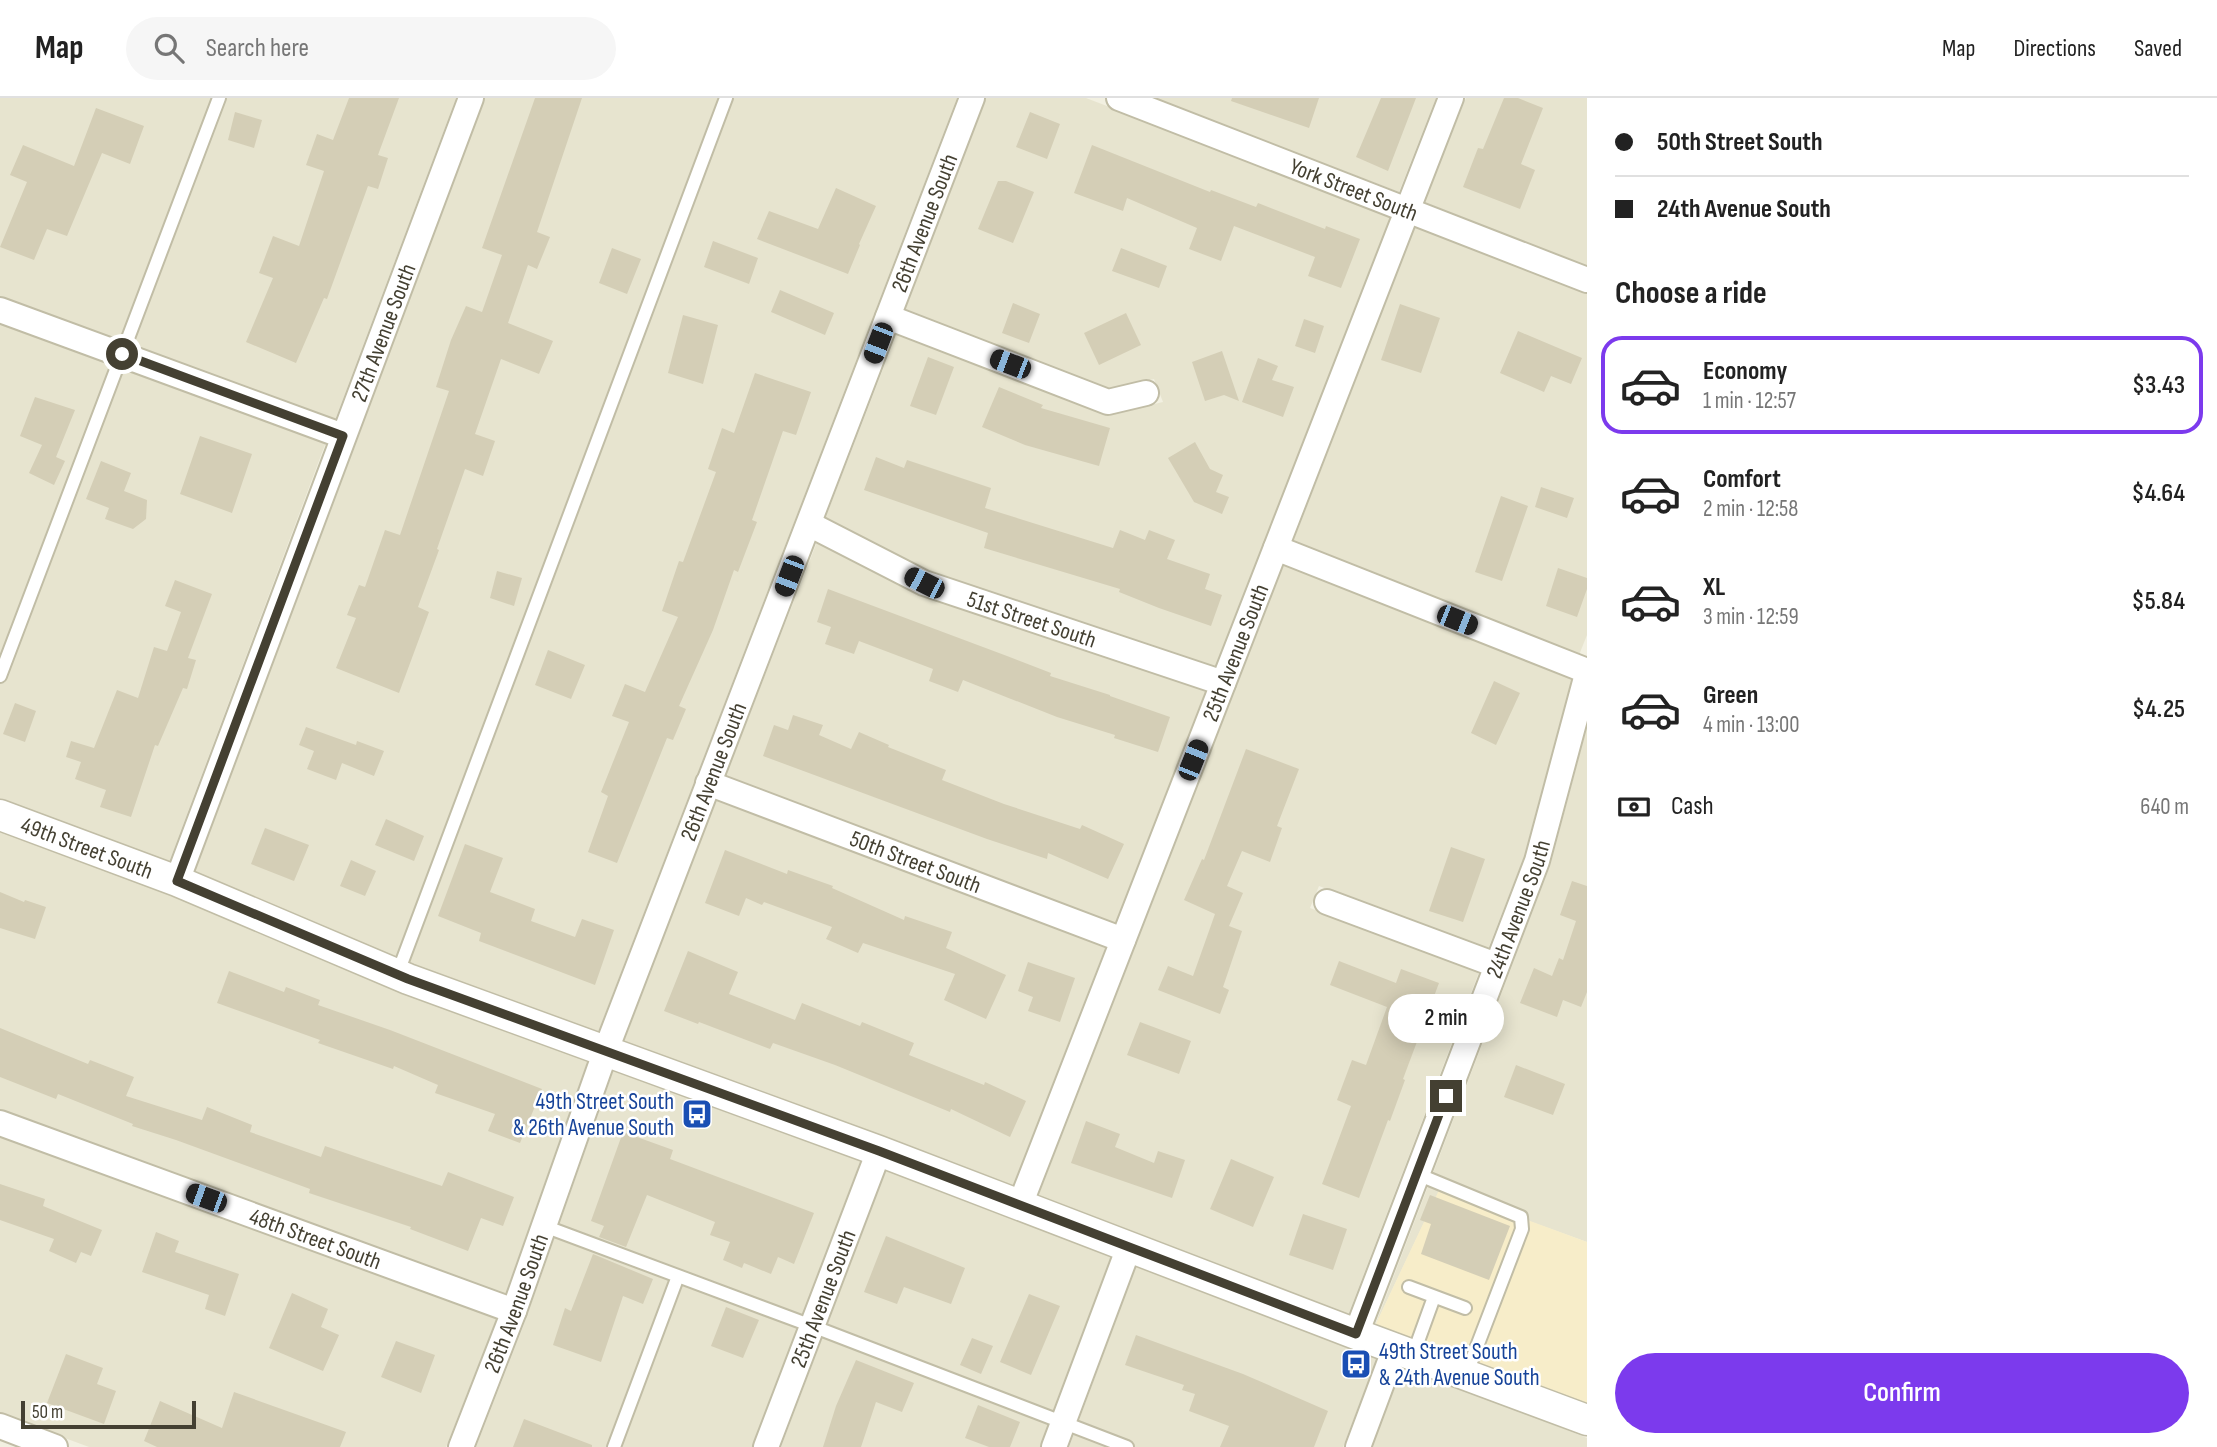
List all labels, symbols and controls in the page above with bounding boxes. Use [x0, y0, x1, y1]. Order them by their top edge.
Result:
search box [126, 17, 616, 80]
text: Map [35, 28, 84, 68]
icon: search [150, 29, 188, 67]
text: Search here [206, 33, 309, 64]
text: Map [1942, 34, 1975, 63]
text: Directions [2013, 34, 2096, 63]
text: Saved [2134, 34, 2182, 63]
text: 50th Street South [1657, 127, 1823, 158]
street label: 26th Avenue South [886, 150, 964, 296]
street label: York Street South [1285, 153, 1422, 228]
text: 24th Avenue South [1657, 194, 1831, 225]
street label: 27th Avenue South [345, 260, 423, 406]
text: Choose a ride [1615, 274, 1767, 313]
car [861, 320, 896, 366]
route start [106, 338, 138, 370]
car [987, 347, 1034, 381]
icon: car [1619, 354, 1682, 417]
text: Economy [1703, 356, 1787, 387]
text: $3.43 [2132, 370, 2185, 401]
text: 1 min · 12:57 [1703, 387, 1796, 415]
icon: car [1619, 462, 1682, 525]
text: Comfort [1703, 464, 1781, 495]
text: $4.64 [2131, 478, 2185, 509]
text: 2 min · 12:58 [1703, 495, 1798, 523]
car [772, 553, 807, 599]
car [901, 564, 948, 602]
icon: car [1619, 570, 1682, 633]
text: XL [1703, 572, 1725, 603]
street label: 25th Avenue South [1197, 580, 1275, 725]
street label: 51st Street South [963, 585, 1100, 655]
text: $5.84 [2132, 586, 2185, 617]
car [1434, 602, 1481, 638]
text: 3 min · 12:59 [1703, 603, 1799, 631]
icon: car [1619, 678, 1682, 741]
text: Green [1703, 680, 1758, 711]
text: $4.25 [2132, 694, 2185, 725]
street label: 26th Avenue South [675, 699, 753, 845]
text: 4 min · 13:00 [1703, 711, 1800, 739]
car [1176, 737, 1211, 783]
icon: cash [1615, 788, 1653, 826]
text: Cash [1671, 791, 1714, 822]
text: 640 m [2140, 793, 2189, 821]
street label: 49th Street South [17, 811, 157, 886]
street label: 50th Street South [846, 825, 985, 900]
street label: 24th Avenue South [1480, 837, 1557, 982]
callout: 2 min [1388, 995, 1504, 1044]
text: 2 min [1424, 1004, 1468, 1032]
route end [1430, 1080, 1462, 1112]
place label: 49th Street South & 26th Avenue South [513, 1088, 674, 1142]
bus stop icon: 49th Street South & 26th Avenue South [680, 1097, 714, 1131]
car [183, 1181, 230, 1215]
street label: 48th Street South [245, 1202, 385, 1276]
street label: 25th Avenue South [785, 1226, 863, 1372]
street label: 26th Avenue South [478, 1230, 555, 1377]
place label: 49th Street South & 24th Avenue South [1379, 1338, 1540, 1392]
bus stop icon: 49th Street South & 24th Avenue South [1339, 1347, 1373, 1381]
button: Confirm [1615, 1353, 2189, 1433]
scale bar [21, 1398, 196, 1430]
text: 50 m [32, 1401, 63, 1424]

